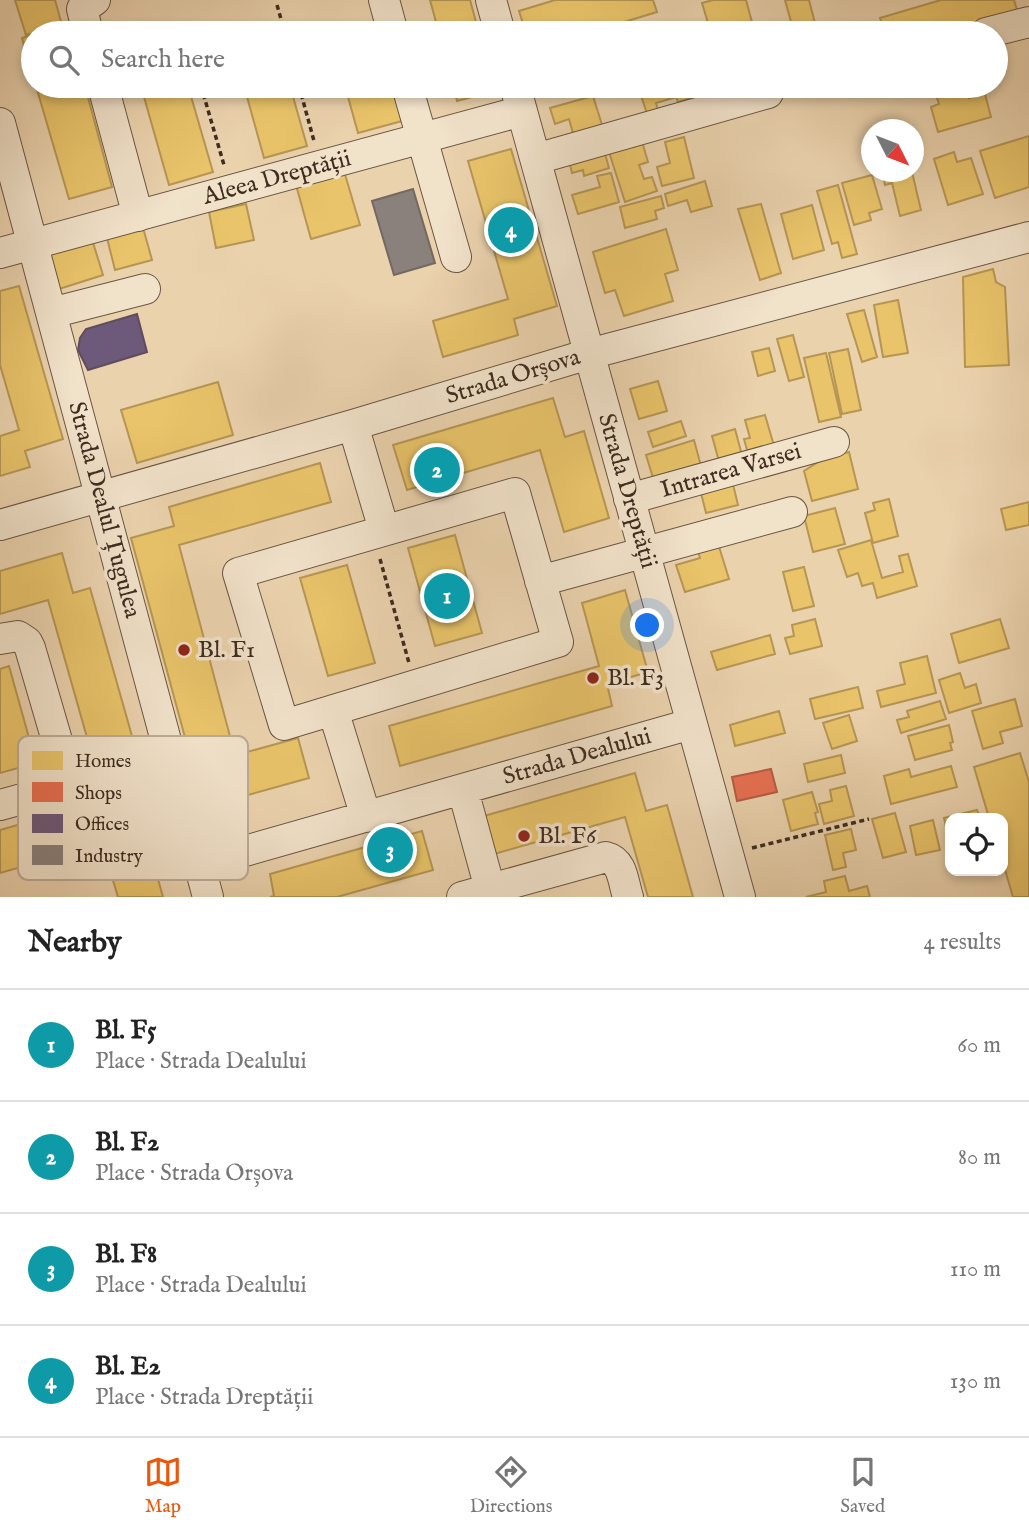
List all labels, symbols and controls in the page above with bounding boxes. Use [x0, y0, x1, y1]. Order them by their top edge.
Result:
search box [21, 21, 1008, 98]
icon: search [45, 41, 83, 79]
text: Search here [101, 43, 225, 76]
north arrow [861, 119, 924, 182]
street label: Aleea Dreptății [199, 143, 354, 213]
pin: 4 [488, 204, 534, 256]
street label: Strada Orșova [442, 342, 585, 412]
street label: Strada Dealul Țugulea [60, 398, 148, 622]
street label: Strada Dreptății [590, 410, 664, 572]
street label: Intrarea Varsei [657, 436, 805, 506]
pin: 2 [414, 444, 460, 496]
pin: 1 [424, 570, 470, 622]
your location [630, 608, 664, 642]
place label: Bl. F1 [198, 635, 255, 666]
marker: Bl. F1 [176, 642, 192, 658]
place label: Bl. F3 [607, 663, 664, 694]
marker: Bl. F3 [585, 670, 601, 686]
street label: Strada Dealului [499, 721, 655, 793]
legend [18, 736, 248, 880]
text: Homes [75, 750, 131, 774]
text: Shops [75, 782, 122, 806]
text: Offices [75, 813, 129, 837]
map controls [945, 813, 1008, 876]
button: locate [945, 813, 1008, 876]
place label: Bl. F6 [538, 821, 597, 852]
pin: 3 [367, 824, 413, 876]
marker: Bl. F6 [516, 828, 532, 844]
text: Industry [75, 845, 143, 869]
text: Nearby [28, 924, 121, 962]
text: 4 results [923, 928, 1001, 957]
text: Bl. F5 [95, 1014, 157, 1047]
text: 1 [47, 1031, 55, 1060]
text: 60 m [957, 1031, 1001, 1060]
text: Place · Strada Dealului [95, 1047, 307, 1076]
text: Bl. F2 [95, 1126, 159, 1159]
text: 2 [46, 1143, 56, 1172]
text: 80 m [958, 1143, 1001, 1172]
text: Place · Strada Orșova [95, 1159, 293, 1188]
text: Bl. F8 [95, 1238, 157, 1271]
text: 3 [47, 1255, 55, 1284]
text: 110 m [950, 1255, 1001, 1284]
text: Place · Strada Dealului [95, 1271, 307, 1300]
text: Bl. E2 [95, 1350, 161, 1383]
text: 4 [45, 1367, 57, 1396]
text: 130 m [950, 1367, 1001, 1396]
text: Place · Strada Dreptății [95, 1383, 313, 1412]
tab: Map [144, 1453, 182, 1519]
tab: Directions [470, 1453, 552, 1519]
tab: Saved [840, 1453, 885, 1519]

